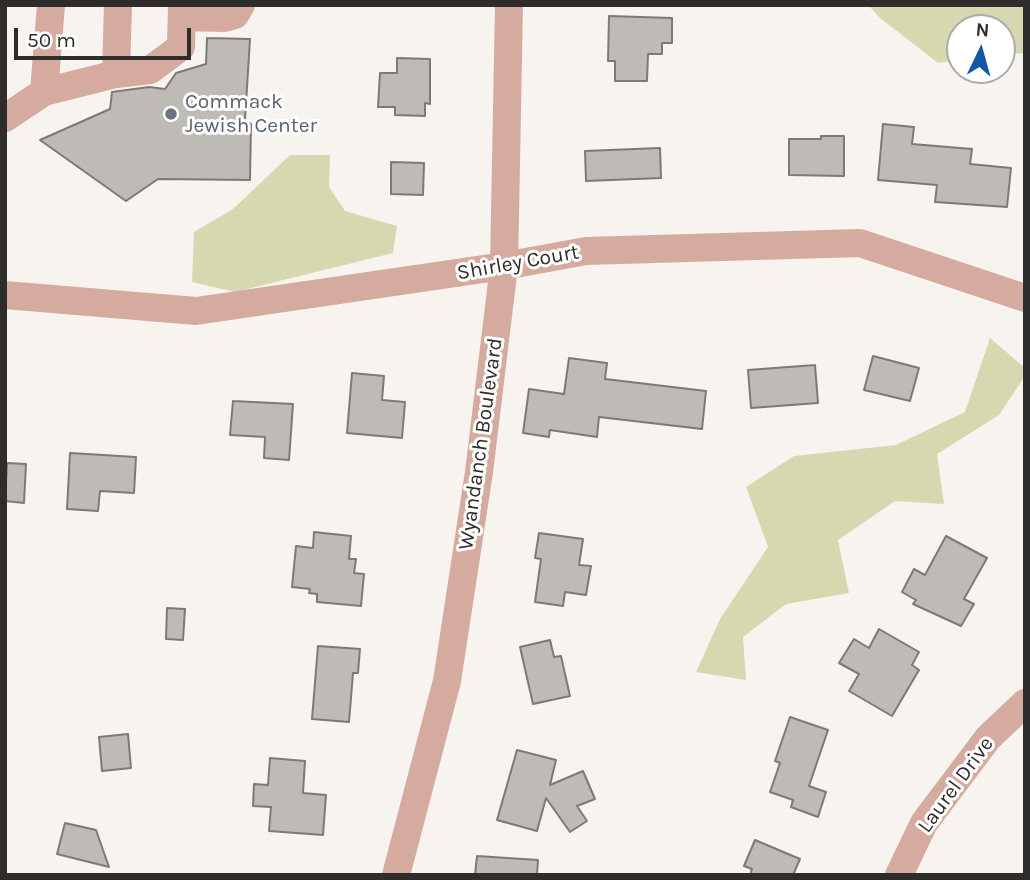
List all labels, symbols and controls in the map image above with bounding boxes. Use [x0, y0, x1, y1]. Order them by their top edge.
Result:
scale bar [18, 14, 194, 58]
north arrow [946, 14, 1016, 84]
text: N [975, 19, 990, 42]
text: 50 m [27, 28, 76, 52]
place label: Commack Jewish Center [185, 89, 317, 139]
marker: Commack Jewish Center [163, 106, 179, 122]
street label: Shirley Court [455, 240, 581, 286]
street label: Wyandanch Boulevard [454, 336, 508, 552]
street label: Laurel Drive [913, 732, 999, 838]

